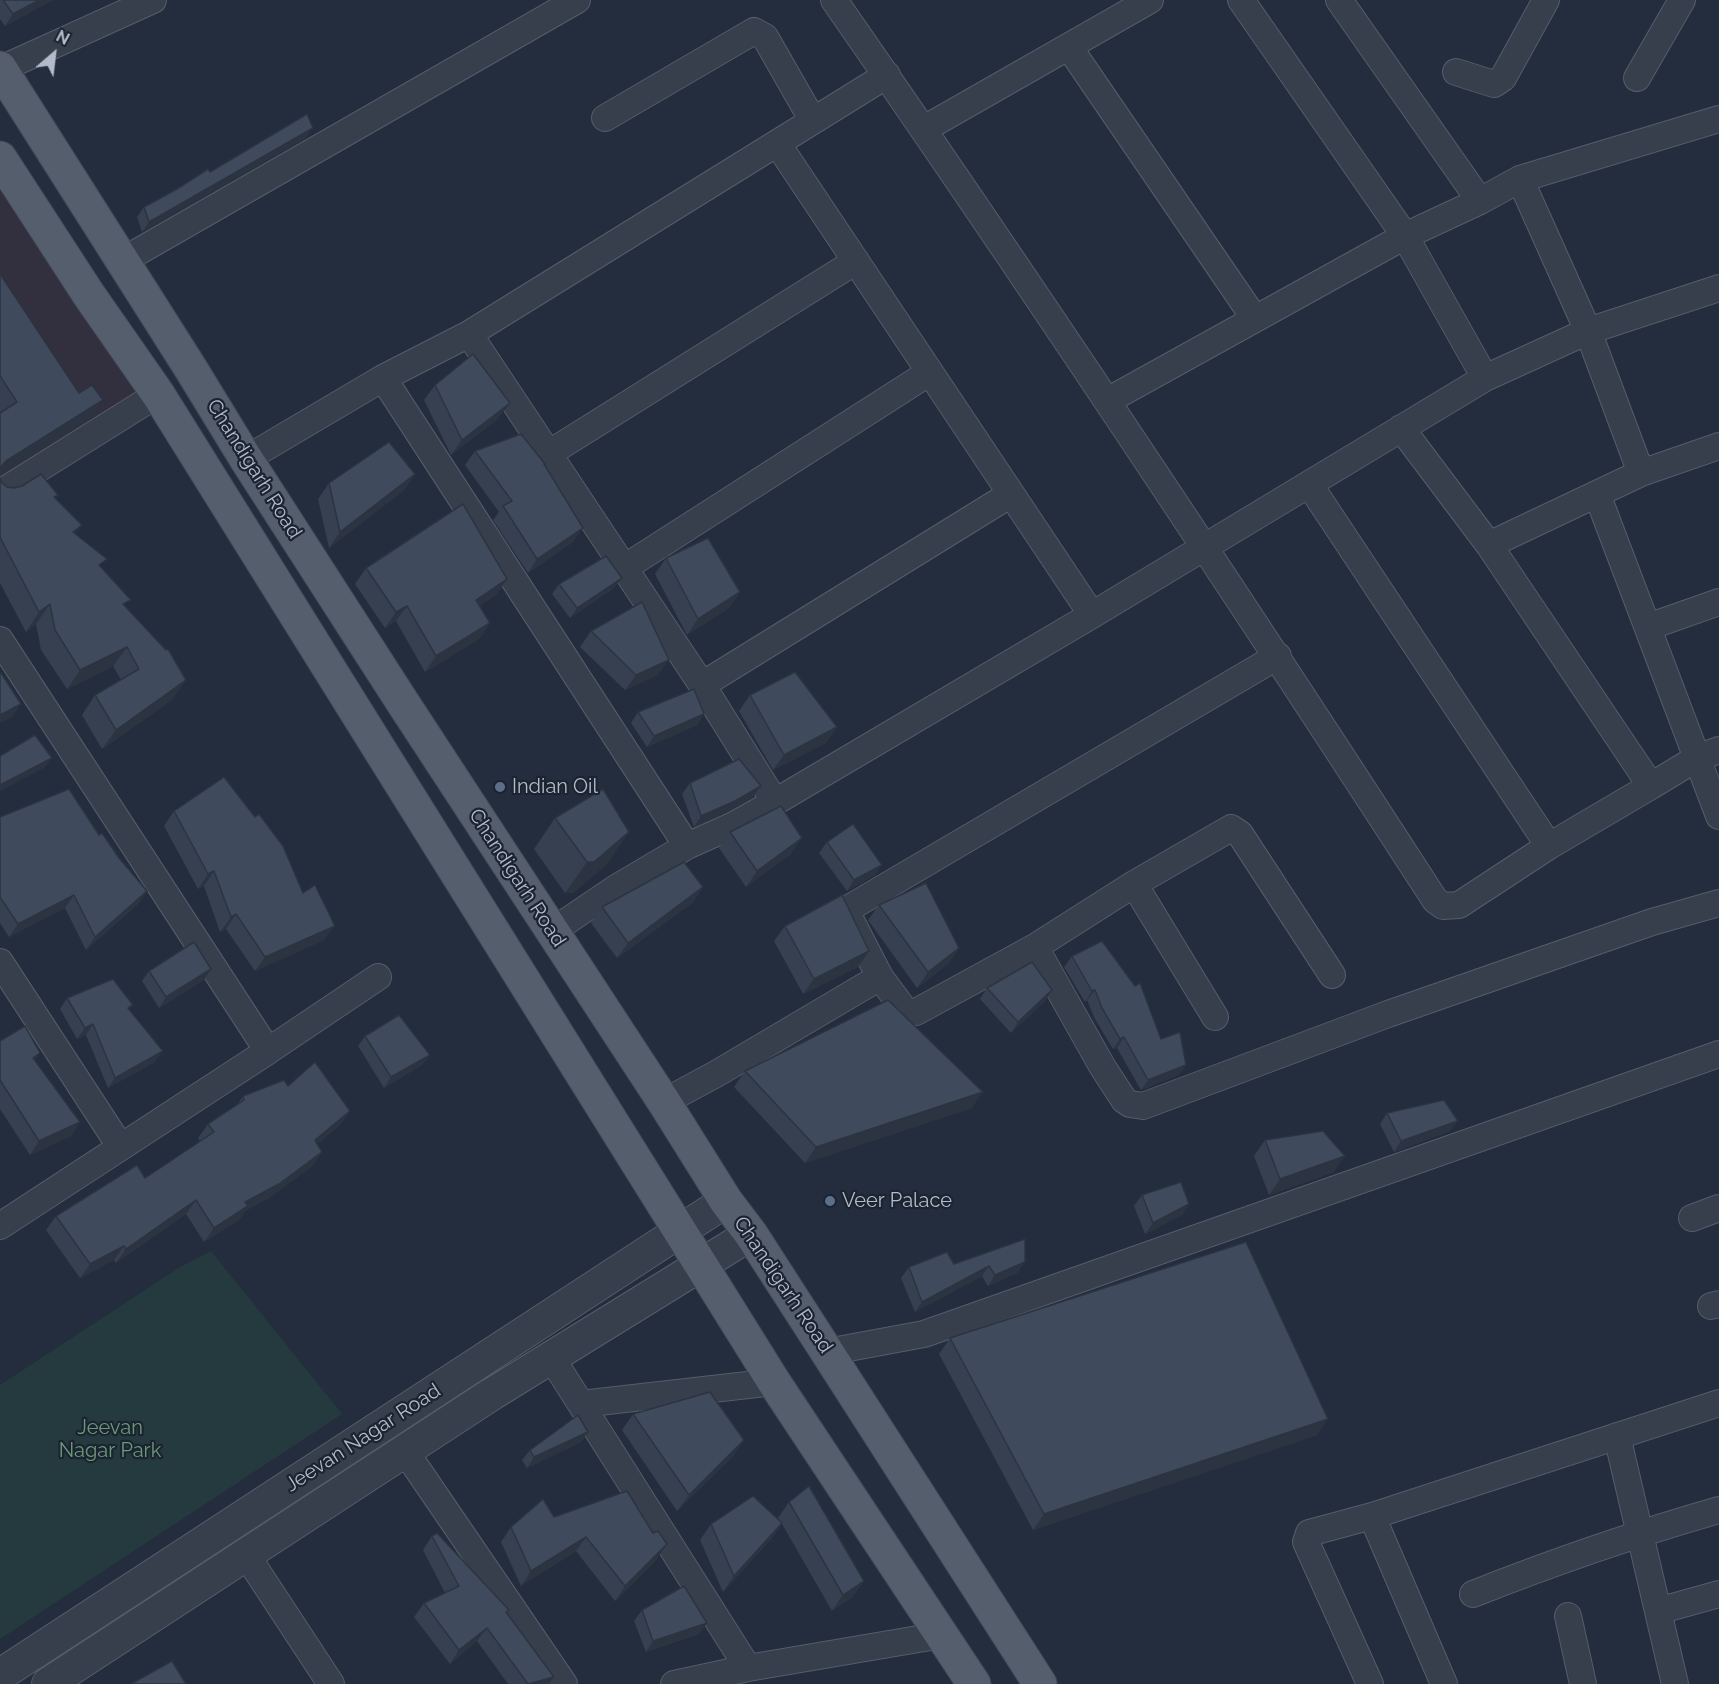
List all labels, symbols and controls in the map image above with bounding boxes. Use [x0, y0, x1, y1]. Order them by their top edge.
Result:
north arrow [24, 24, 84, 84]
text: N [53, 26, 73, 49]
street label: Chandigarh Road [201, 395, 307, 543]
place label: Indian Oil [512, 775, 598, 799]
marker: Indian Oil [493, 780, 507, 794]
street label: Chandigarh Road [463, 804, 571, 952]
place label: Veer Palace [842, 1189, 952, 1213]
marker: Veer Palace [823, 1194, 837, 1208]
street label: Chandigarh Road [728, 1212, 838, 1358]
street label: Jeevan Nagar Road [281, 1379, 445, 1497]
park label: Jeevan Nagar Park [59, 1416, 161, 1463]

